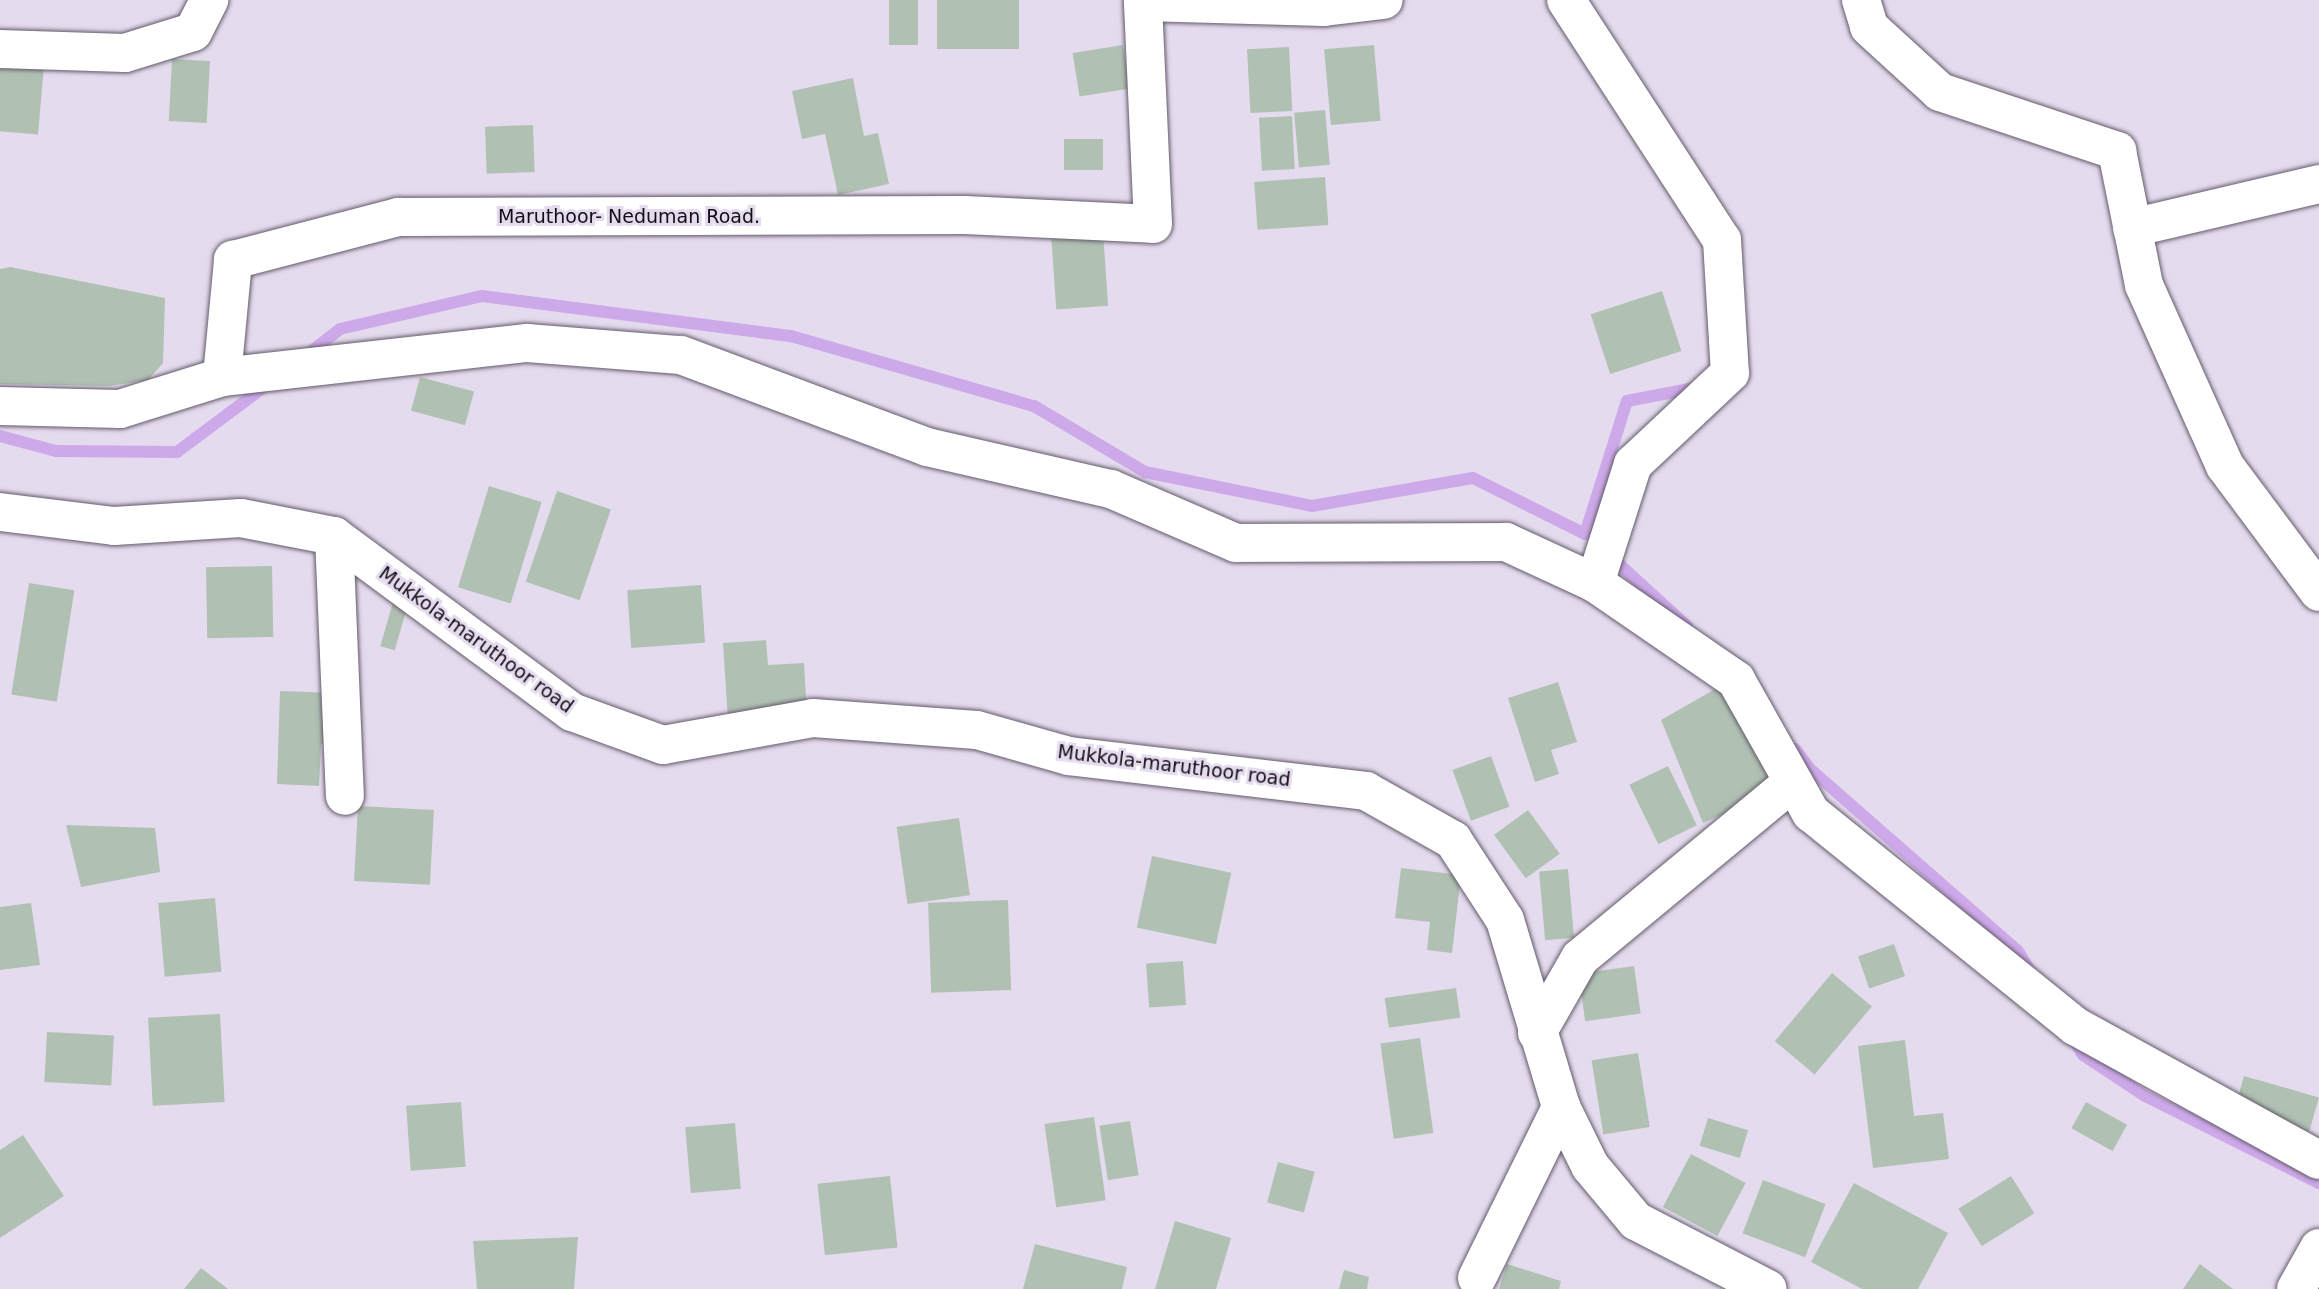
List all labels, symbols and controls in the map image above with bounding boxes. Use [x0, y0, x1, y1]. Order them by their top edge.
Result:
street label: Maruthoor- Neduman Road. [498, 206, 760, 228]
street label: Mukkola-maruthoor road [374, 562, 578, 718]
street label: Mukkola-maruthoor road [1056, 740, 1292, 792]

